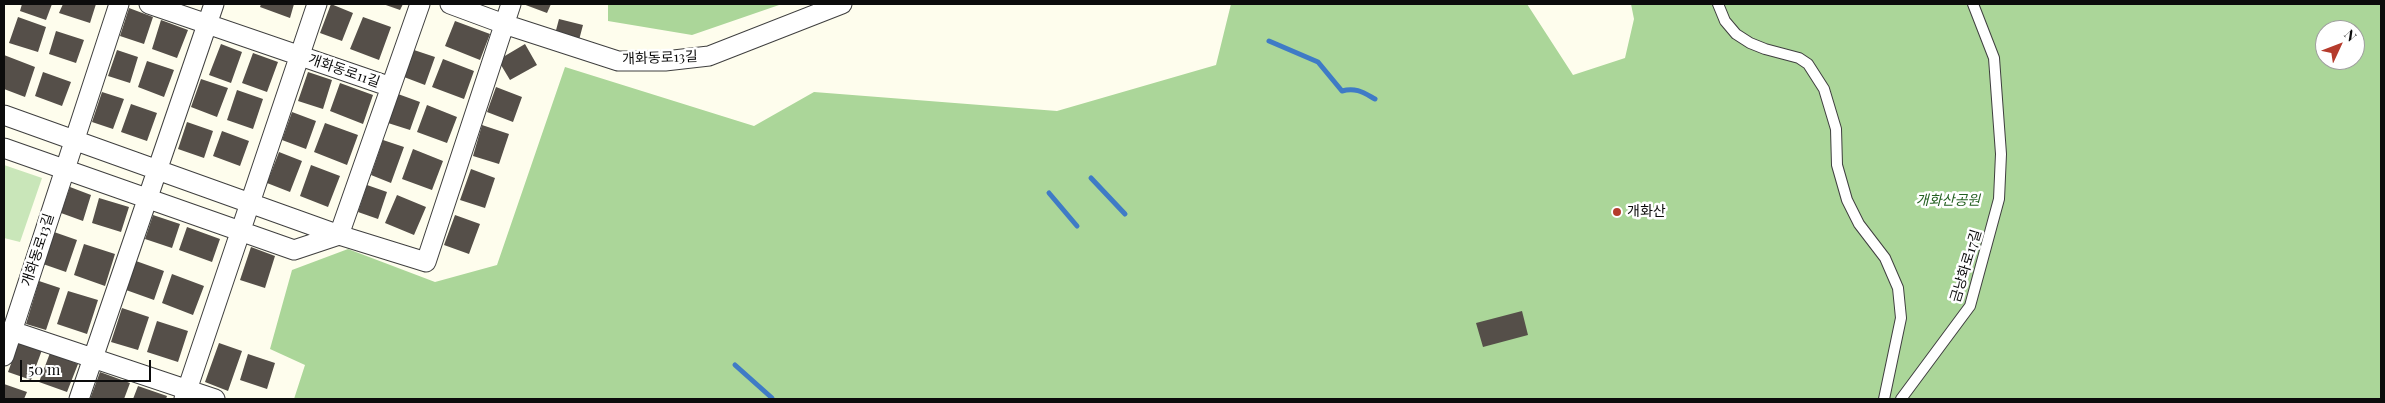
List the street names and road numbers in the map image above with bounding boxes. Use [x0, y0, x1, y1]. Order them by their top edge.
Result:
street label: 개화동로13길 [622, 48, 698, 68]
street label: 개화동로11길 [306, 51, 382, 91]
street label: 개화동로13길 [18, 211, 58, 289]
street label: 금낭화로17길 [1947, 228, 1985, 304]

